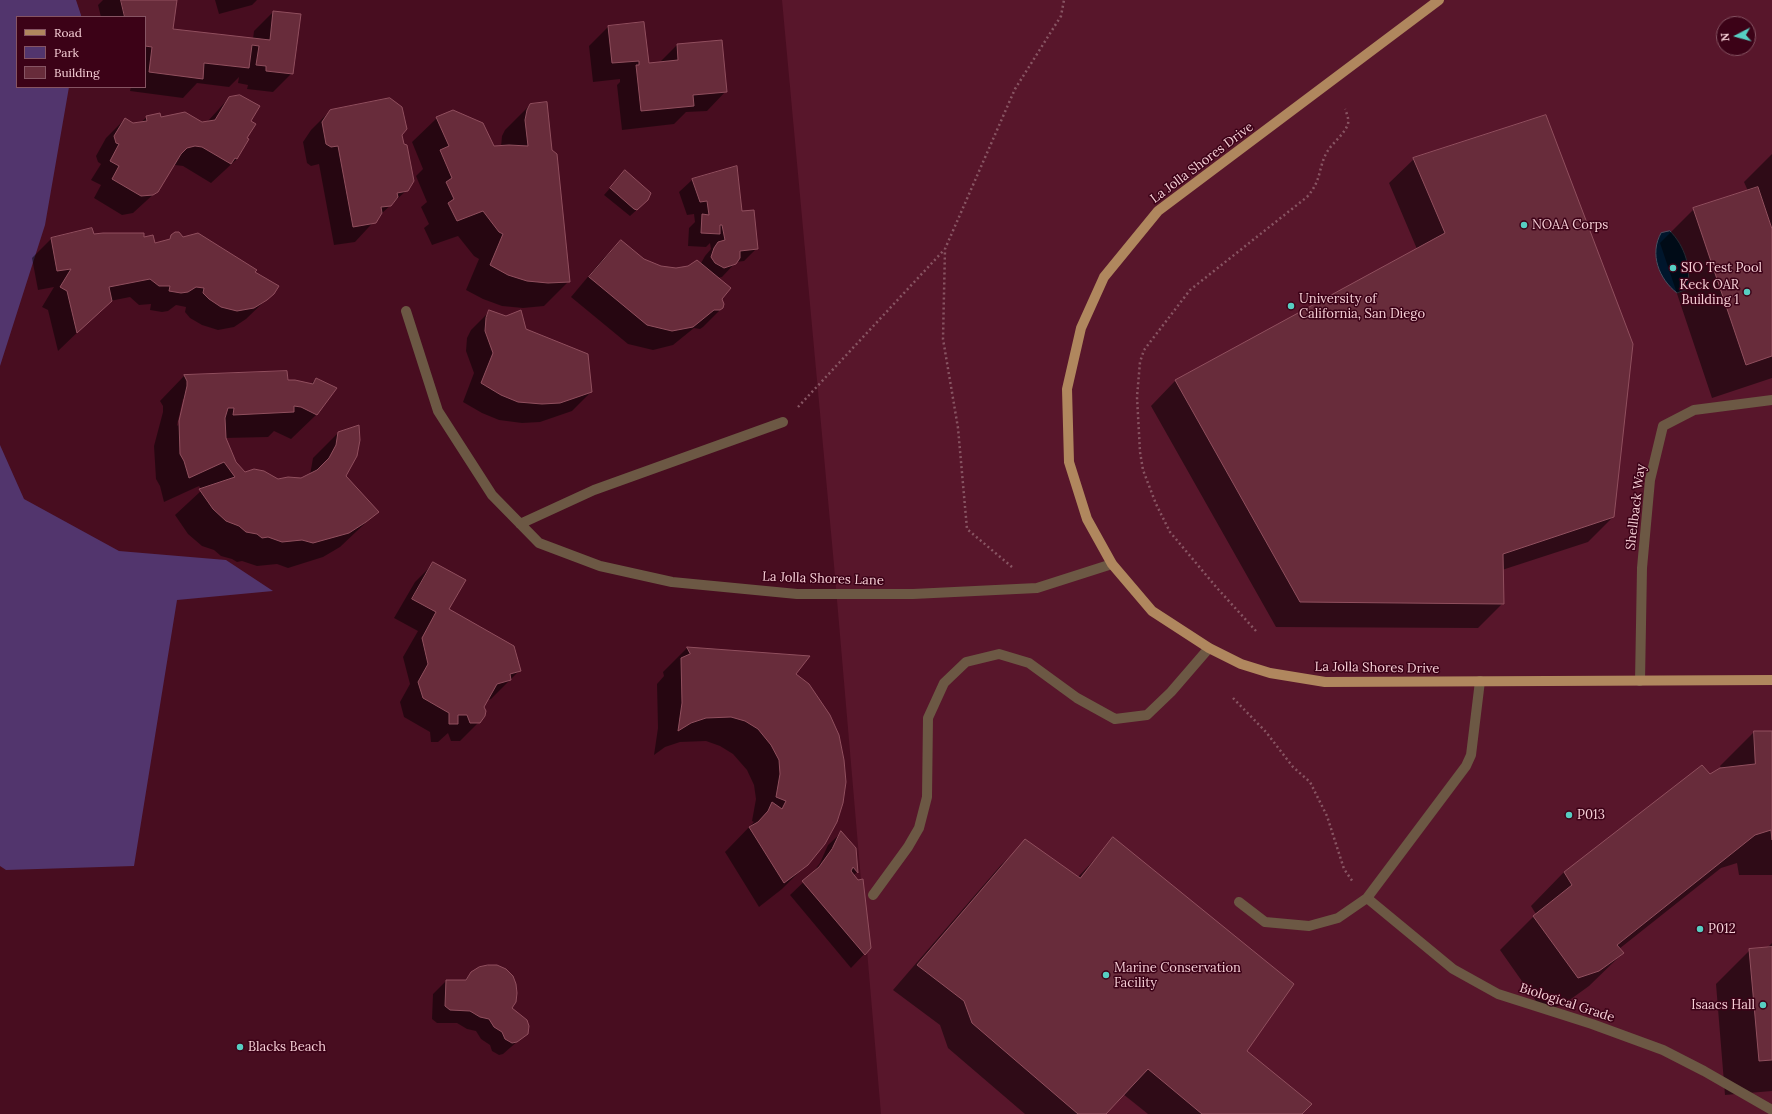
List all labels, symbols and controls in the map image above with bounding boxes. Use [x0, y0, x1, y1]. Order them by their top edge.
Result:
legend [16, 16, 146, 88]
north arrow [1716, 16, 1756, 56]
text: Road [54, 25, 82, 40]
text: N [1718, 32, 1732, 42]
text: Park [54, 45, 79, 60]
text: Building [54, 65, 100, 80]
street label: La Jolla Shores Drive [1147, 119, 1257, 207]
place label: NOAA Corps [1532, 217, 1608, 233]
marker: NOAA Corps [1519, 220, 1529, 230]
place label: SIO Test Pool [1681, 260, 1762, 276]
marker: SIO Test Pool [1668, 263, 1678, 273]
place label: Keck OAR Building 1 [1680, 277, 1739, 308]
marker: Keck OAR Building 1 [1742, 287, 1752, 297]
place label: University of California, San Diego [1299, 291, 1425, 322]
marker: University of California, San Diego [1286, 301, 1296, 311]
street label: Shellback Way [1623, 463, 1649, 551]
street label: La Jolla Shores Lane [762, 569, 884, 589]
street label: La Jolla Shores Drive [1314, 659, 1440, 677]
place label: P013 [1577, 807, 1605, 823]
marker: P013 [1564, 810, 1574, 820]
place label: P012 [1708, 921, 1736, 937]
marker: P012 [1695, 924, 1705, 934]
place label: Marine Conservation Facility [1114, 960, 1241, 991]
marker: Marine Conservation Facility [1101, 970, 1111, 980]
street label: Biological Grade [1517, 980, 1617, 1026]
place label: Isaacs Hall [1691, 997, 1755, 1013]
marker: Isaacs Hall [1758, 1000, 1768, 1010]
place label: Blacks Beach [248, 1039, 326, 1055]
marker: Blacks Beach [235, 1042, 245, 1052]

